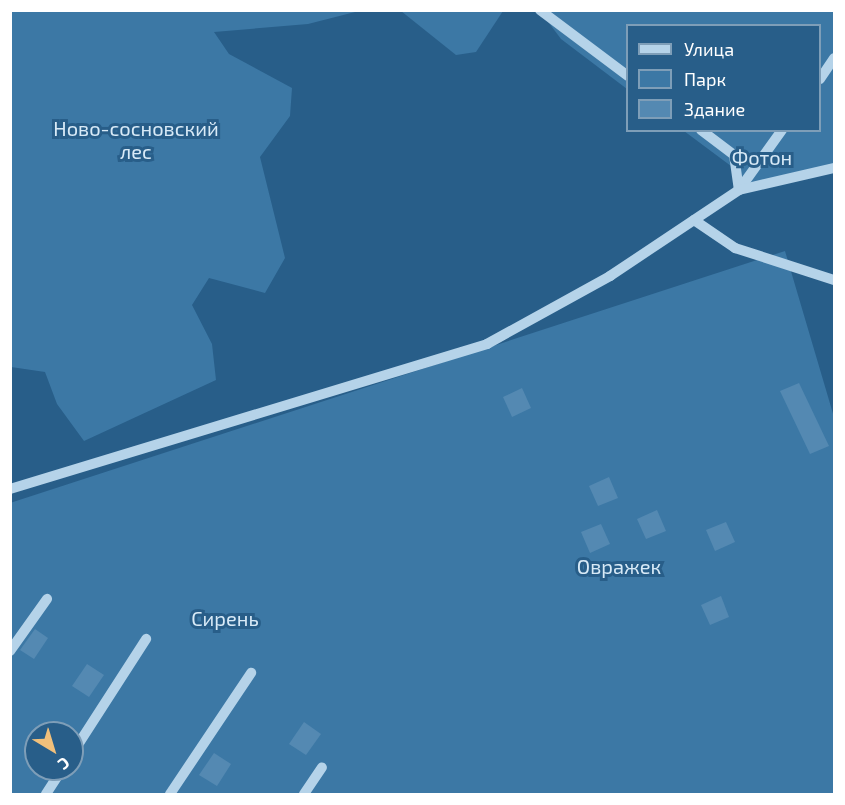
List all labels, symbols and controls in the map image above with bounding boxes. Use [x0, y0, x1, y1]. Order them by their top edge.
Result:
legend [626, 24, 821, 132]
text: Улица [684, 38, 734, 60]
text: Парк [684, 68, 726, 90]
text: Здание [684, 98, 745, 120]
park label: Ново-сосновский лес [53, 117, 219, 164]
park label: Фотон [732, 145, 792, 169]
park label: Овражек [577, 554, 661, 578]
park label: Сирень [191, 606, 259, 630]
north arrow [24, 721, 84, 781]
text: С [55, 754, 74, 774]

